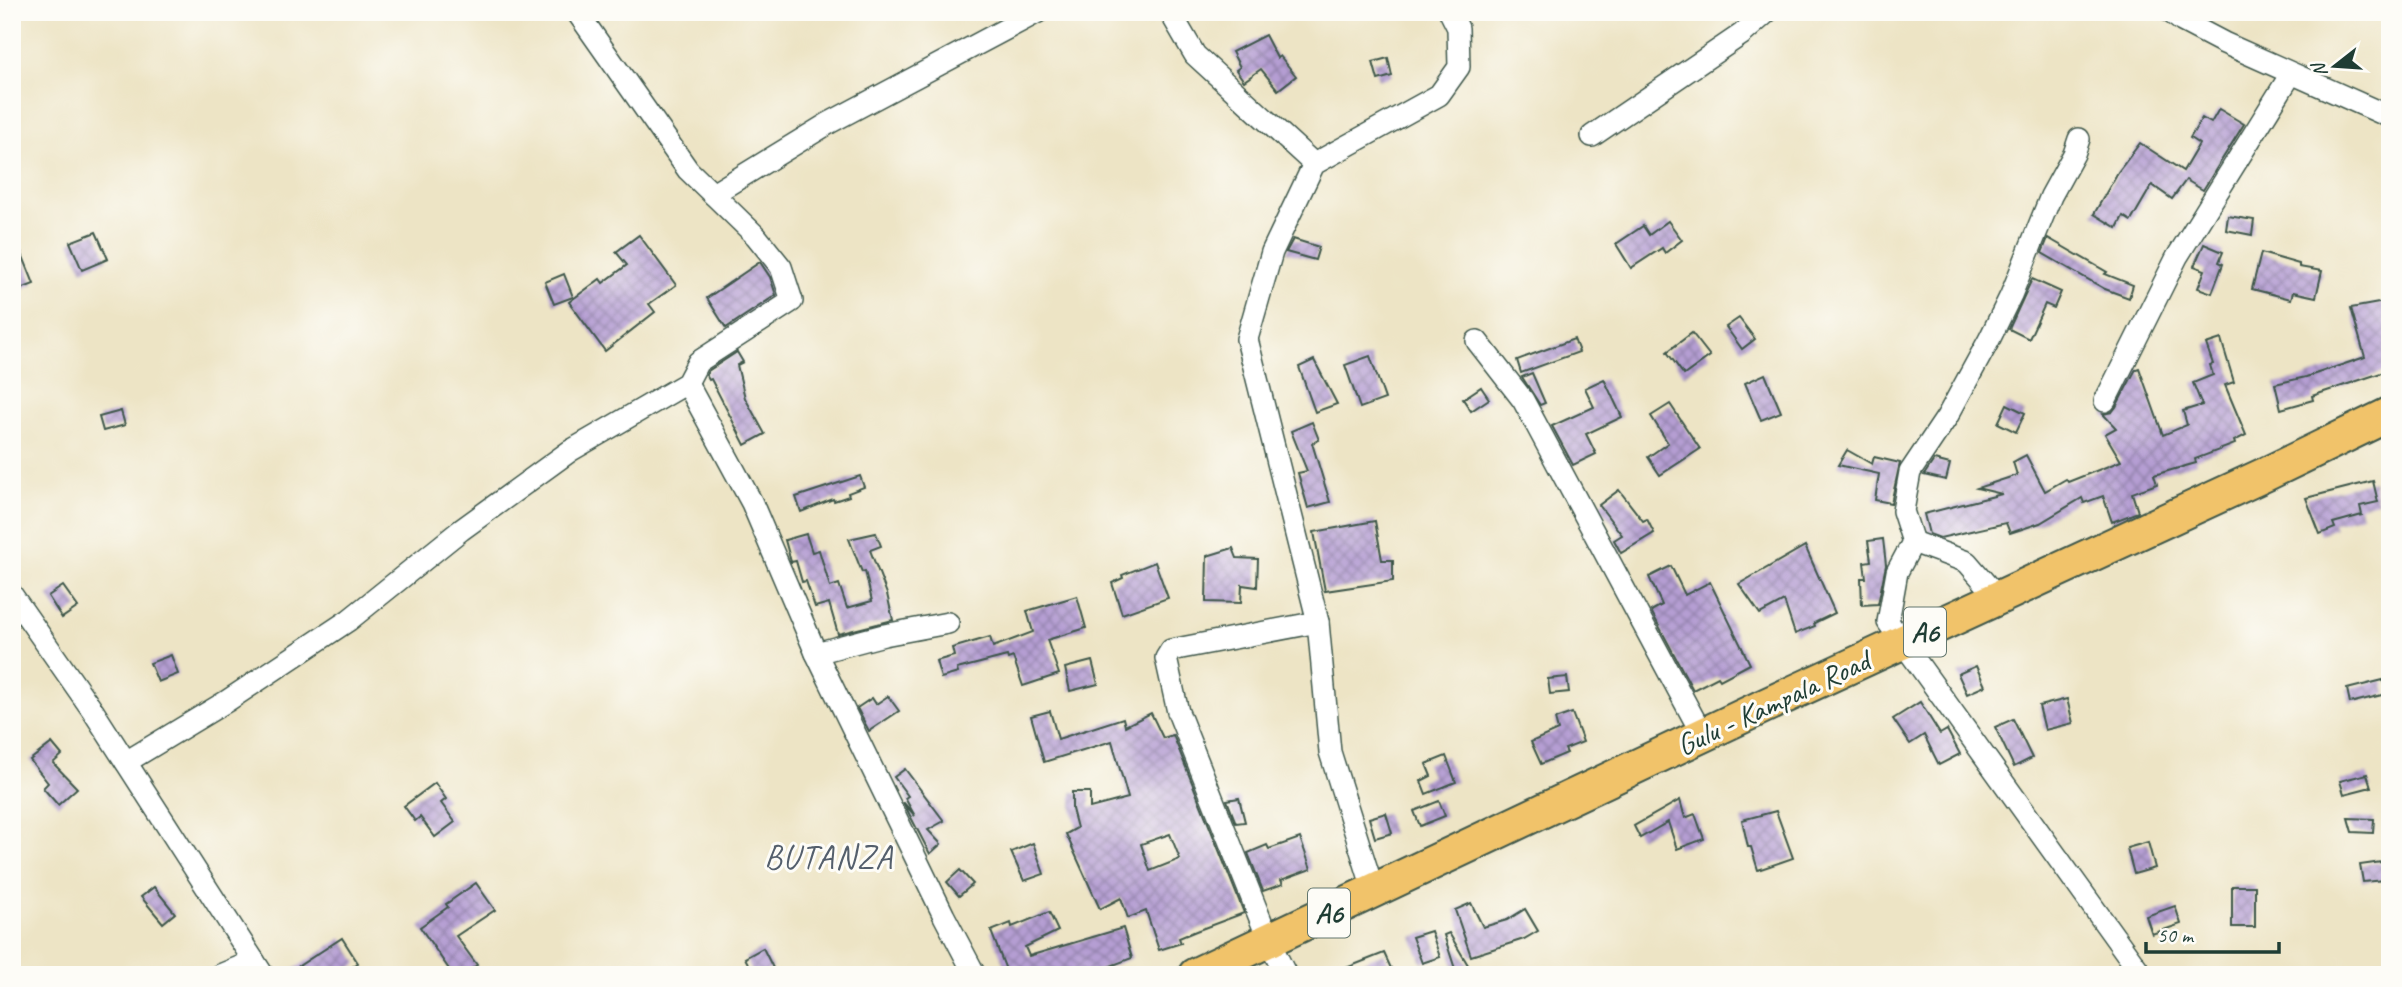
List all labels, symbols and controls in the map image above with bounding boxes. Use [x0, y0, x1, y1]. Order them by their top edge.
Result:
north arrow [2300, 32, 2370, 102]
text: N [2306, 58, 2333, 80]
road number: A6 [1904, 608, 1946, 656]
street label: Gulu - Kampala Road [1671, 640, 1879, 764]
district label: BUTANZA [764, 836, 894, 878]
road number: A6 [1308, 888, 1350, 937]
scale bar [2146, 910, 2280, 954]
text: 50 m [2157, 922, 2195, 948]

